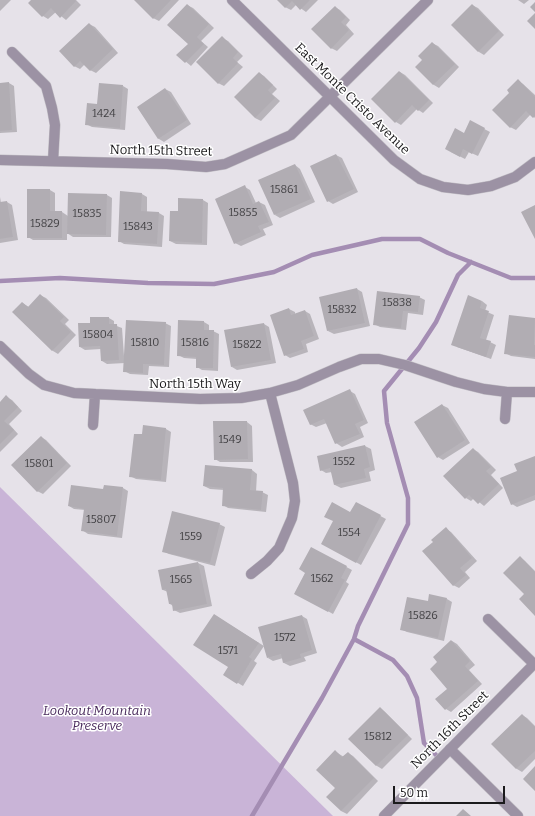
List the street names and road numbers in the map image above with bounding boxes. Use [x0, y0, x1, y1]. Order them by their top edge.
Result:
street label: East Monte Cristo Avenue [291, 40, 413, 158]
street label: North 15th Street [109, 142, 213, 160]
street label: North 15th Way [149, 376, 241, 392]
street label: North 16th Street [408, 688, 492, 772]

